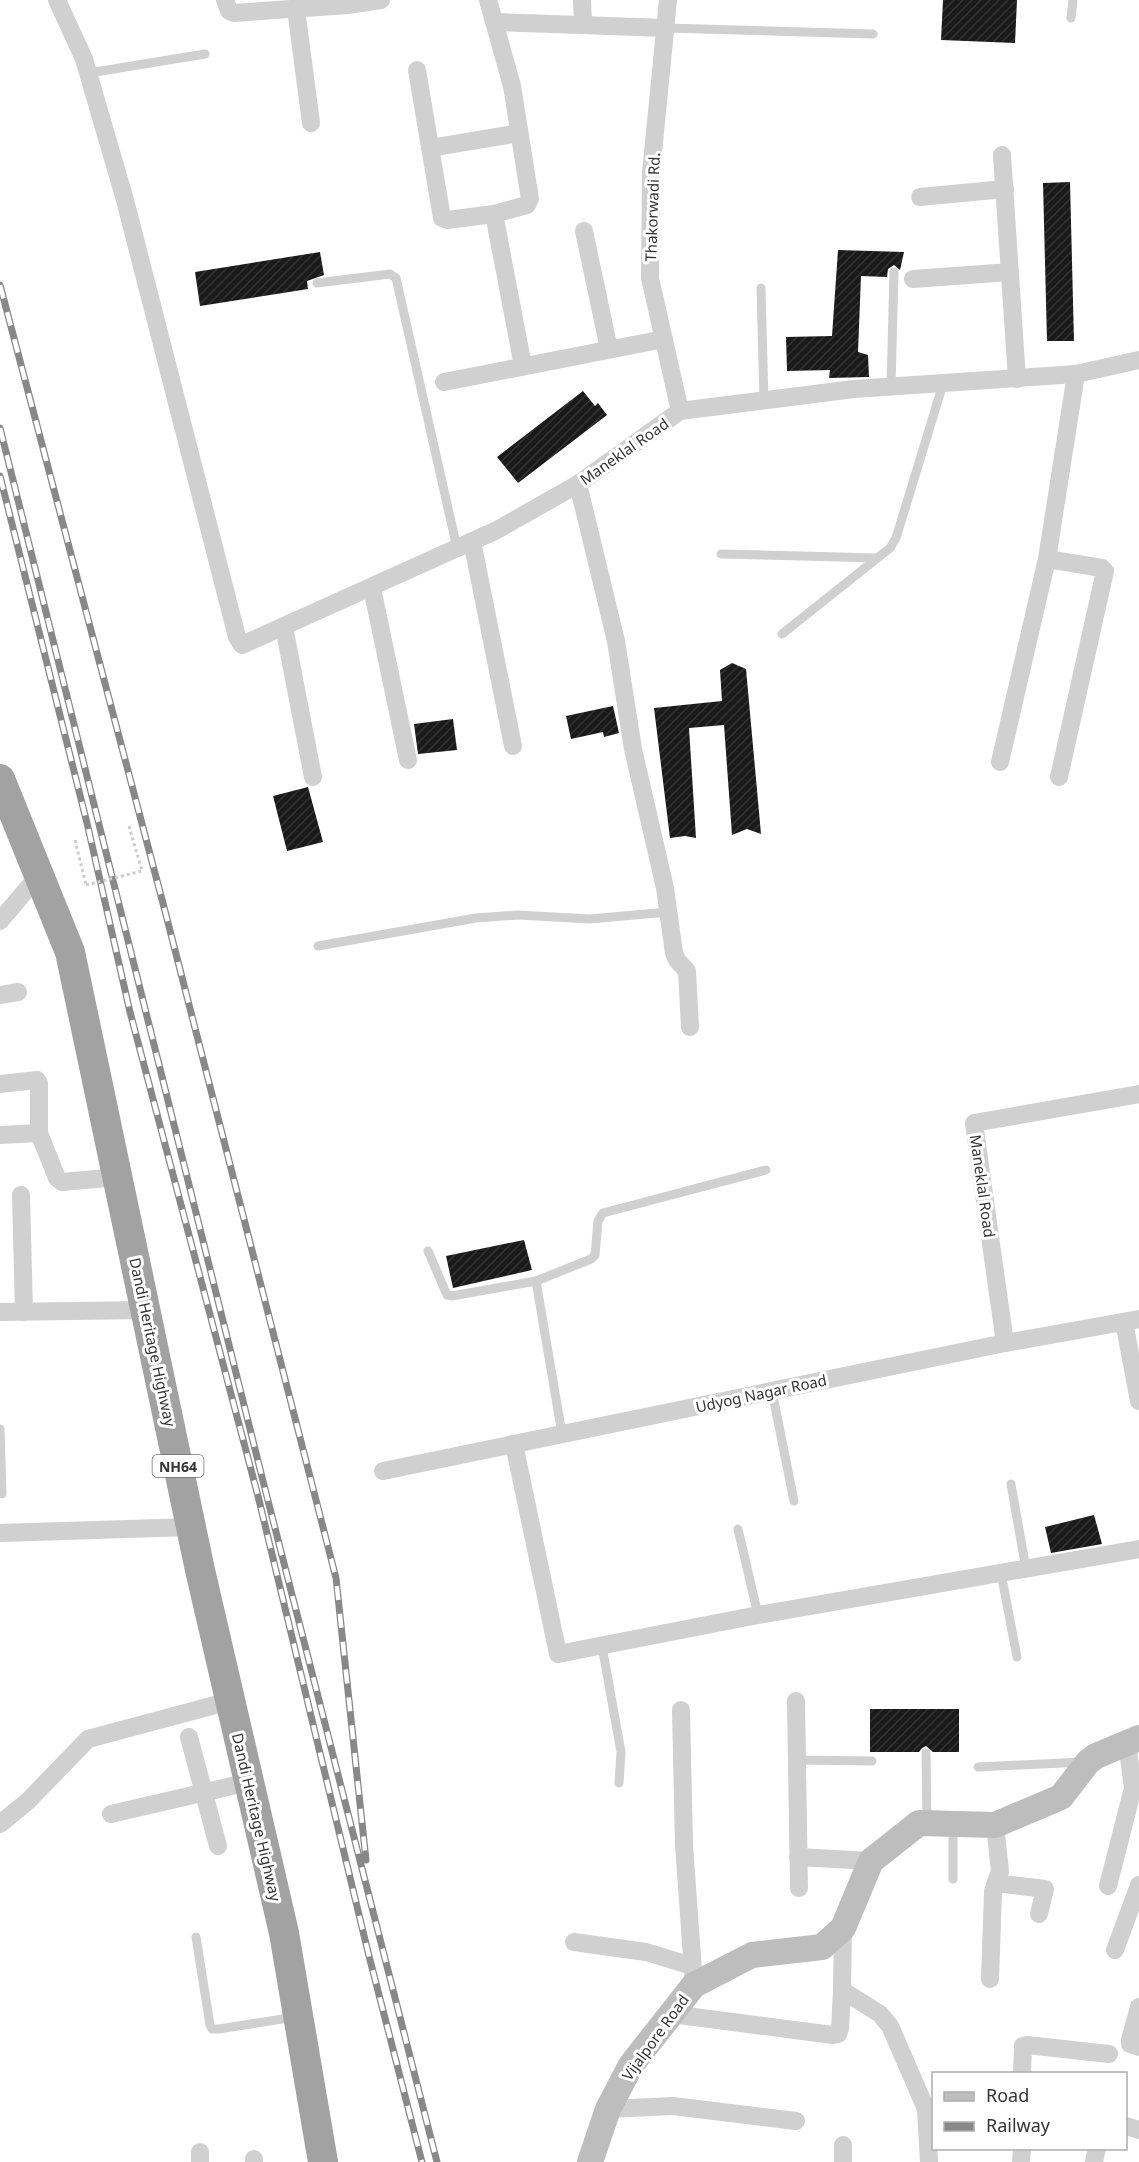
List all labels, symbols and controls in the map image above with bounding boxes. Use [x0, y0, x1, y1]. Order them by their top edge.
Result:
street label: Thakorwadi Rd. [640, 152, 664, 262]
street label: Maneklal Road [576, 413, 672, 489]
street label: Maneklal Road [966, 1133, 1000, 1239]
street label: Dandi Heritage Highway [125, 1256, 181, 1429]
street label: Udyog Nagar Road [694, 1369, 828, 1417]
road number: NH64 [152, 1455, 204, 1477]
street label: Dandi Heritage Highway [228, 1731, 286, 1903]
street label: Vijalpore Road [617, 1990, 693, 2084]
legend [932, 2072, 1127, 2150]
text: Road [986, 2083, 1029, 2107]
text: Railway [986, 2113, 1051, 2137]

